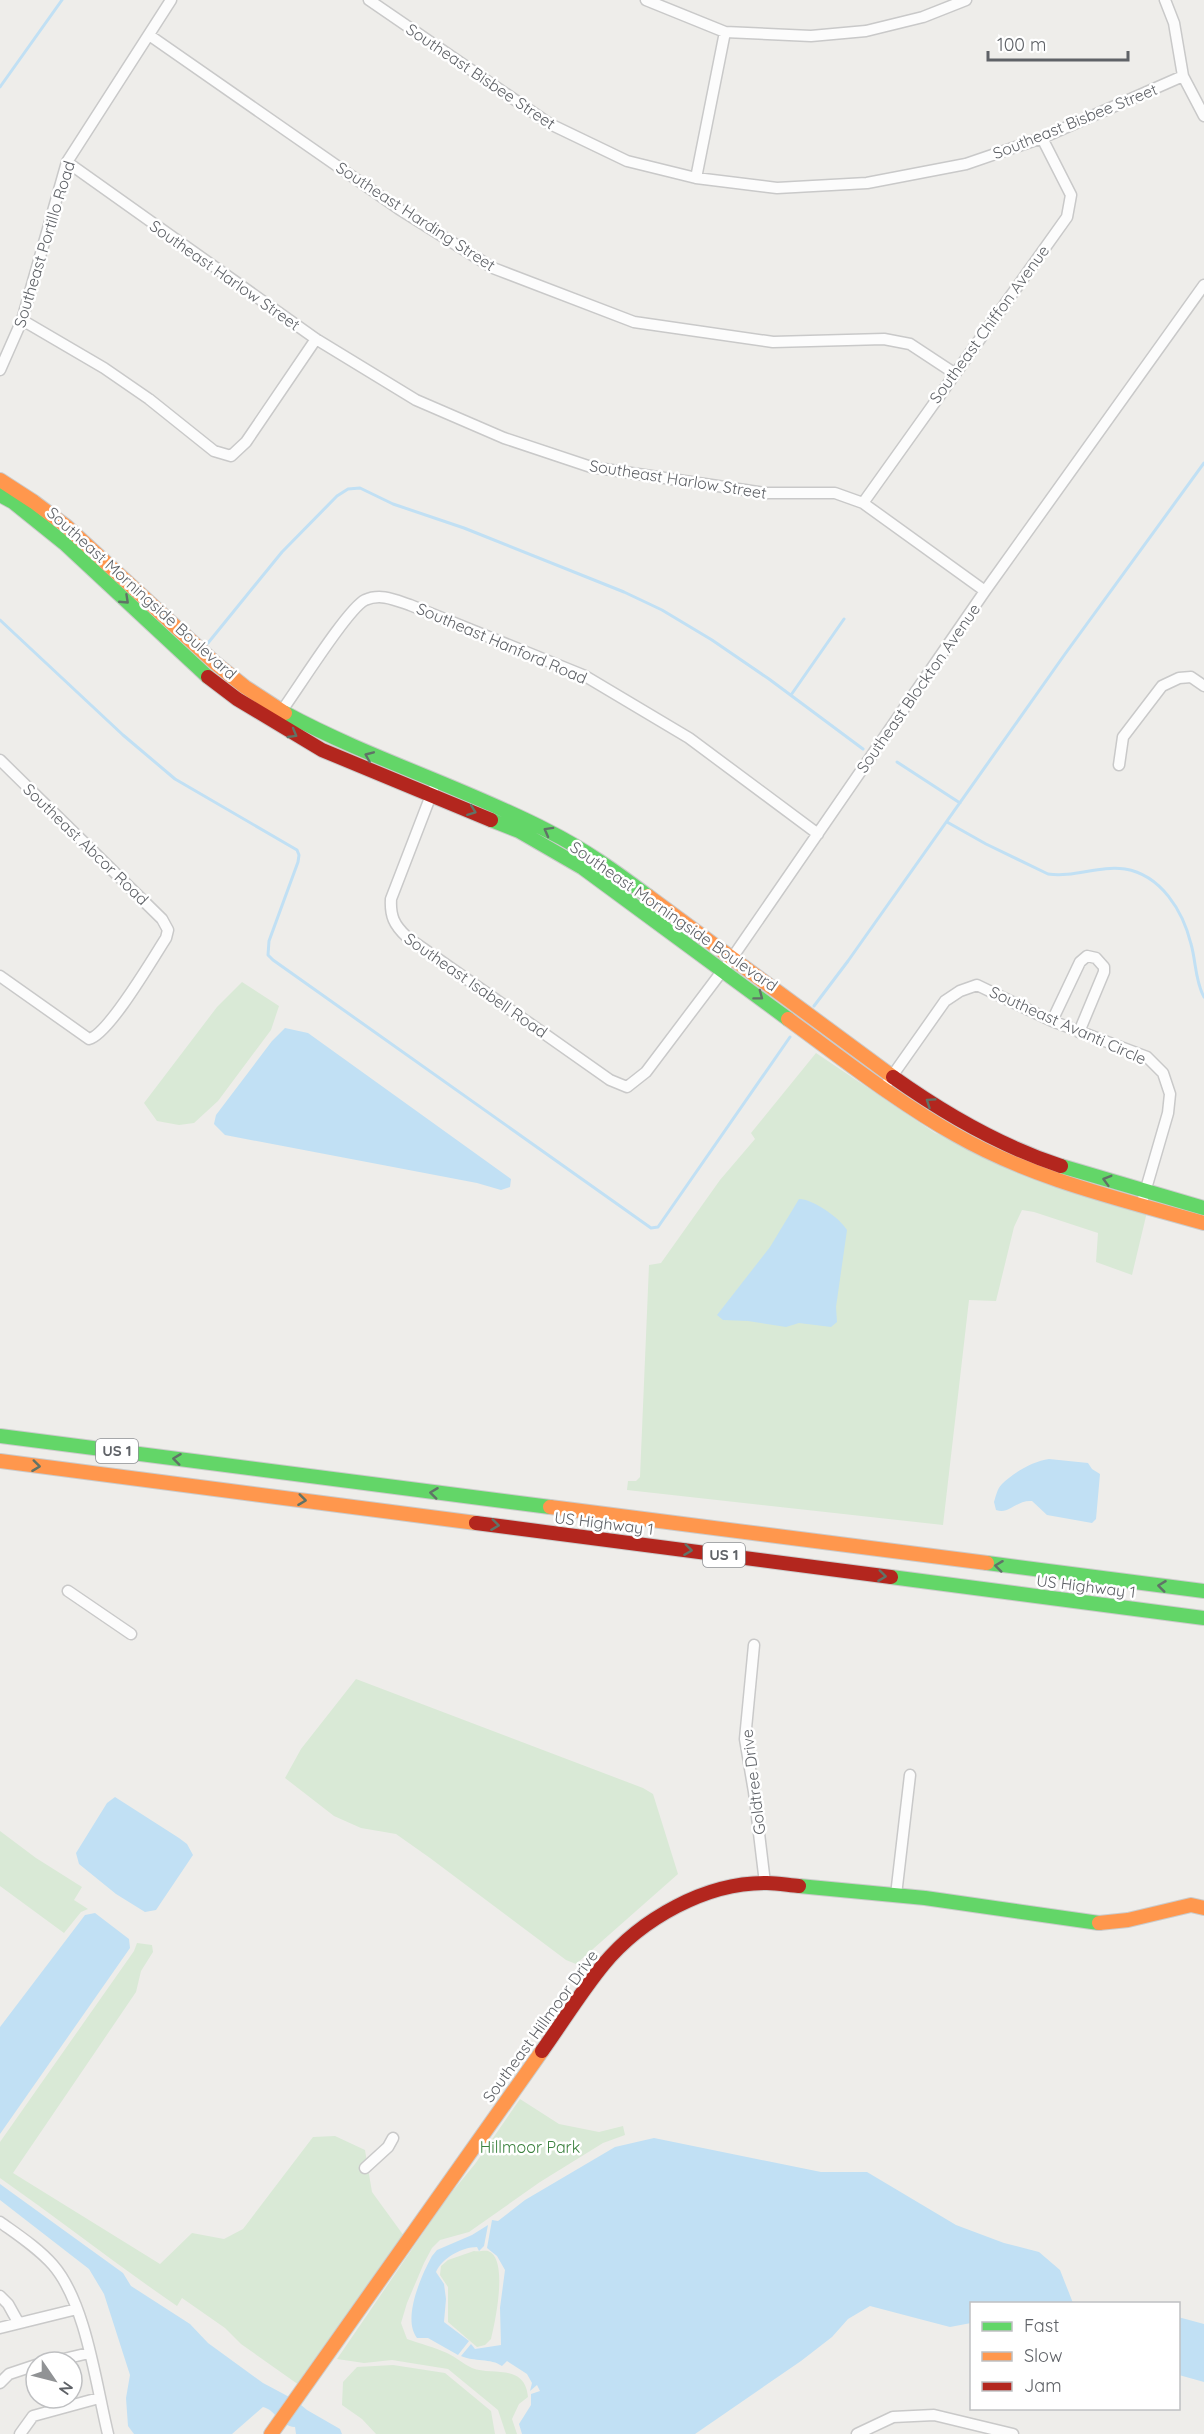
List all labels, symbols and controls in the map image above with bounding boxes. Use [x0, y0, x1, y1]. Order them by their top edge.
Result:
street label: Southeast Bisbee Street [403, 19, 559, 133]
scale bar [988, 24, 1128, 62]
text: 100 m [997, 33, 1046, 56]
street label: Southeast Bisbee Street [990, 79, 1160, 163]
street label: Southeast Harding Street [333, 157, 499, 275]
street label: Southeast Portillo Road [9, 158, 79, 330]
street label: Southeast Harlow Street [146, 215, 304, 335]
street label: Southeast Chiffon Avenue [925, 241, 1053, 407]
street label: Southeast Harlow Street [588, 455, 768, 503]
street label: Southeast Morningside Boulevard [43, 502, 241, 684]
one-way arrow [118, 593, 129, 604]
street label: Southeast Hanford Road [414, 598, 590, 688]
street label: Southeast Blockton Avenue [852, 599, 984, 777]
one-way arrow [287, 727, 297, 738]
one-way arrow [364, 751, 375, 763]
street label: Southeast Abcor Road [19, 779, 153, 909]
one-way arrow [466, 804, 477, 816]
one-way arrow [544, 827, 554, 839]
street label: Southeast Morningside Boulevard [566, 837, 782, 995]
street label: Southeast Isabell Road [401, 928, 551, 1042]
street label: Southeast Avanti Circle [987, 981, 1149, 1069]
one-way arrow [752, 989, 763, 1000]
one-way arrow [926, 1098, 937, 1109]
one-way arrow [1102, 1175, 1112, 1188]
road number: US 1 [96, 1439, 138, 1463]
one-way arrow [172, 1453, 181, 1466]
one-way arrow [31, 1459, 41, 1471]
one-way arrow [429, 1488, 439, 1500]
one-way arrow [297, 1493, 306, 1505]
street label: US Highway 1 [553, 1507, 655, 1539]
one-way arrow [490, 1519, 500, 1531]
road number: US 1 [703, 1543, 745, 1567]
one-way arrow [684, 1544, 693, 1556]
one-way arrow [995, 1560, 1004, 1572]
one-way arrow [877, 1569, 886, 1581]
street label: US Highway 1 [1035, 1570, 1137, 1602]
one-way arrow [1157, 1580, 1167, 1593]
street label: Goldtree Drive [737, 1728, 769, 1836]
street label: Southeast Hillmoor Drive [478, 1946, 602, 2106]
park label: Hillmoor Park [480, 2137, 580, 2157]
legend [970, 2302, 1180, 2410]
text: Fast [1024, 2314, 1059, 2337]
text: Slow [1024, 2344, 1062, 2367]
north arrow [24, 2350, 84, 2410]
text: Jam [1024, 2374, 1062, 2397]
text: N [55, 2378, 78, 2399]

